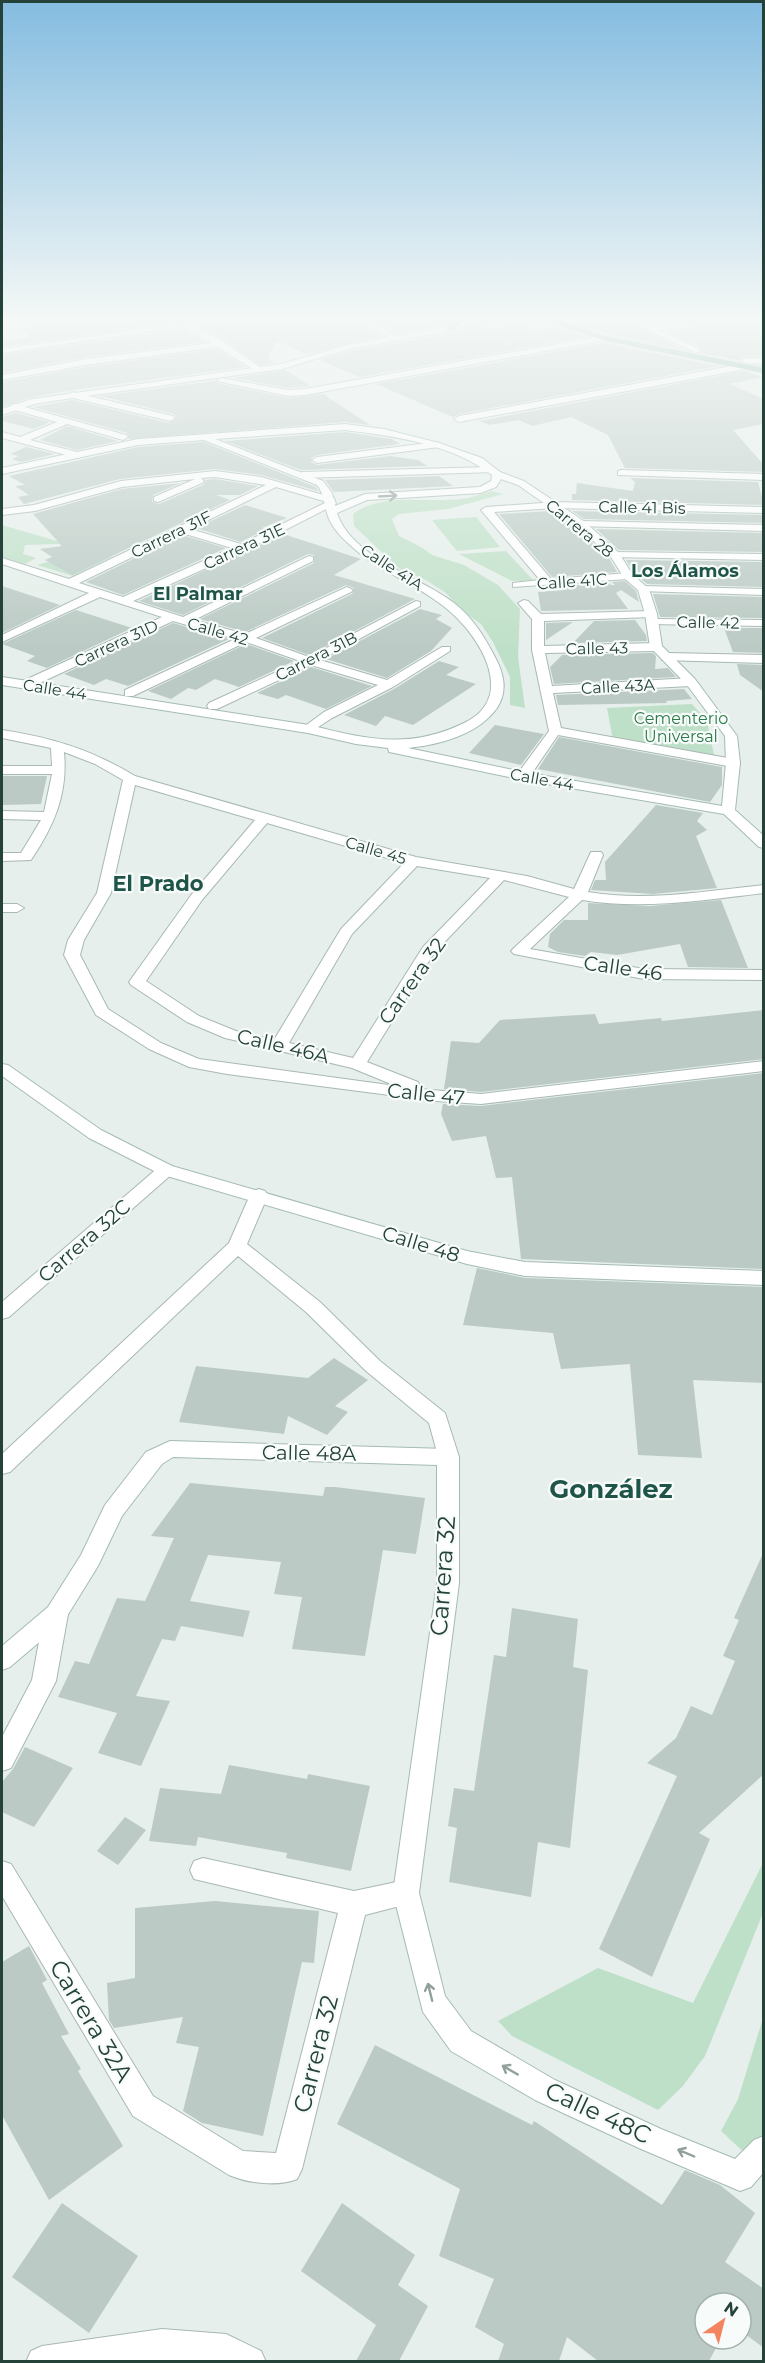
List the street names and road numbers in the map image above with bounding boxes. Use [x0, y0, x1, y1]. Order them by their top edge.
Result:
street label: Carrera 28 [542, 495, 617, 561]
street label: Calle 41 Bis [598, 497, 686, 518]
street label: Carrera 31F [128, 507, 215, 562]
street label: Carrera 31E [200, 519, 288, 574]
street label: Calle 41A [357, 540, 427, 595]
street label: Calle 41C [536, 570, 608, 593]
street label: Calle 42 [676, 612, 740, 633]
street label: Calle 42 [185, 614, 251, 649]
street label: Carrera 31D [71, 616, 161, 671]
street label: Carrera 31B [272, 628, 360, 685]
street label: Calle 43 [566, 638, 628, 659]
street label: Calle 44 [22, 675, 89, 704]
street label: Calle 43A [581, 675, 656, 698]
street label: Calle 44 [509, 765, 576, 795]
street label: Calle 45 [343, 833, 409, 868]
street label: Carrera 32 [373, 933, 451, 1029]
street label: Calle 46 [582, 951, 664, 985]
street label: Calle 46A [235, 1024, 332, 1068]
street label: Calle 47 [386, 1078, 466, 1110]
street label: Carrera 32C [33, 1194, 135, 1288]
street label: Calle 48 [379, 1221, 463, 1267]
street label: Calle 48A [262, 1440, 357, 1466]
street label: Carrera 32 [424, 1515, 461, 1637]
street label: Carrera 32A [44, 1954, 140, 2088]
street label: Carrera 32 [287, 1992, 344, 2116]
street label: Calle 48C [541, 2076, 656, 2150]

